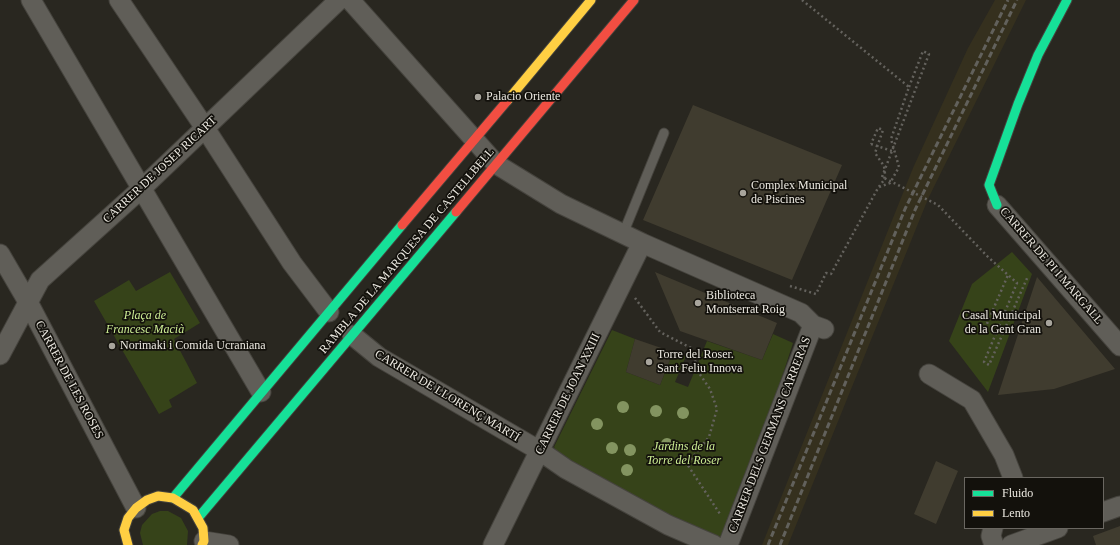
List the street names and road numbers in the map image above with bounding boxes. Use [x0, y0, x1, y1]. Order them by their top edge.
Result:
street label: CARRER DE JOSEP RICART [100, 113, 220, 227]
street label: RAMBLA DE LA MARQUESA DE CASTELLBELL [317, 145, 497, 357]
street label: CARRER DE PI I MARGALL [996, 205, 1106, 327]
street label: CARRER DE LES ROSES [32, 318, 106, 442]
street label: CARRER DE JOAN XXIII [532, 331, 604, 457]
street label: CARRER DELS GERMANS CARRERAS [726, 335, 814, 535]
street label: CARRER DE LLORENÇ MARTÍ [372, 347, 522, 445]

